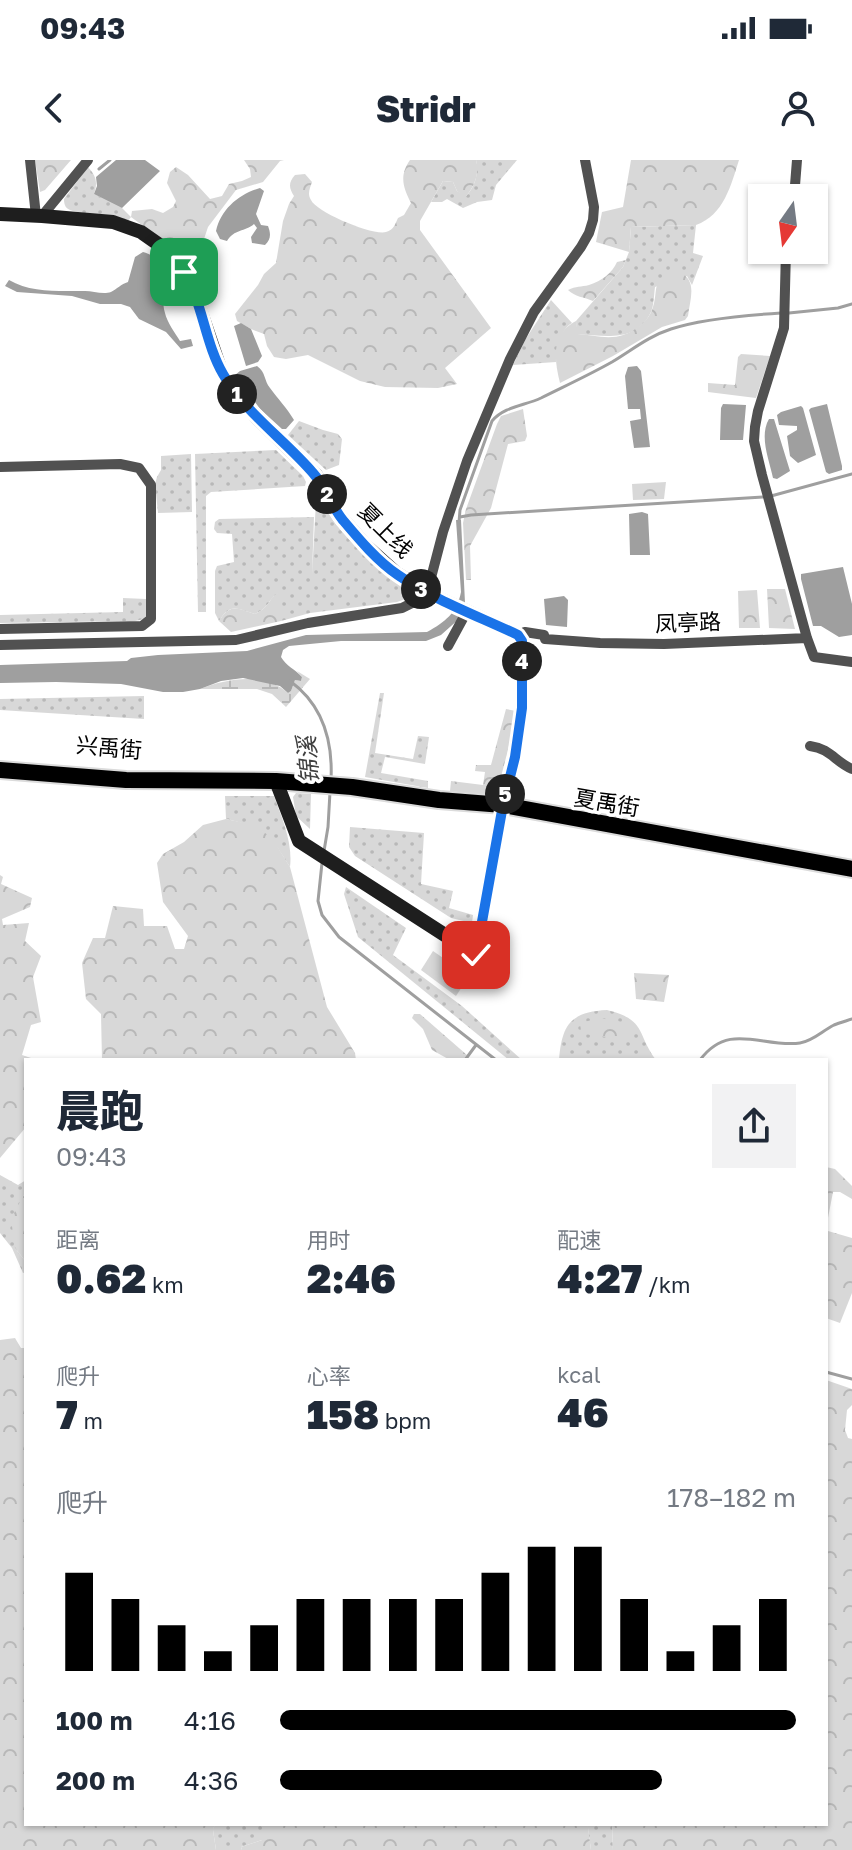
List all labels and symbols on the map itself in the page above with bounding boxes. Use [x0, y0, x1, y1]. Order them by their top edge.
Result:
north arrow [748, 184, 828, 264]
pin [150, 238, 218, 306]
pin: 1 [217, 374, 257, 414]
pin: 2 [307, 474, 347, 514]
street label: 夏上线 [353, 497, 419, 563]
pin: 3 [401, 569, 441, 609]
street label: 凤亭路 [655, 607, 721, 637]
pin: 4 [502, 641, 542, 681]
street label: 兴禹街 [75, 731, 143, 763]
water label: 锦溪 [290, 732, 324, 785]
pin: 5 [485, 774, 525, 814]
street label: 夏禹街 [572, 783, 642, 821]
pin [442, 921, 510, 989]

